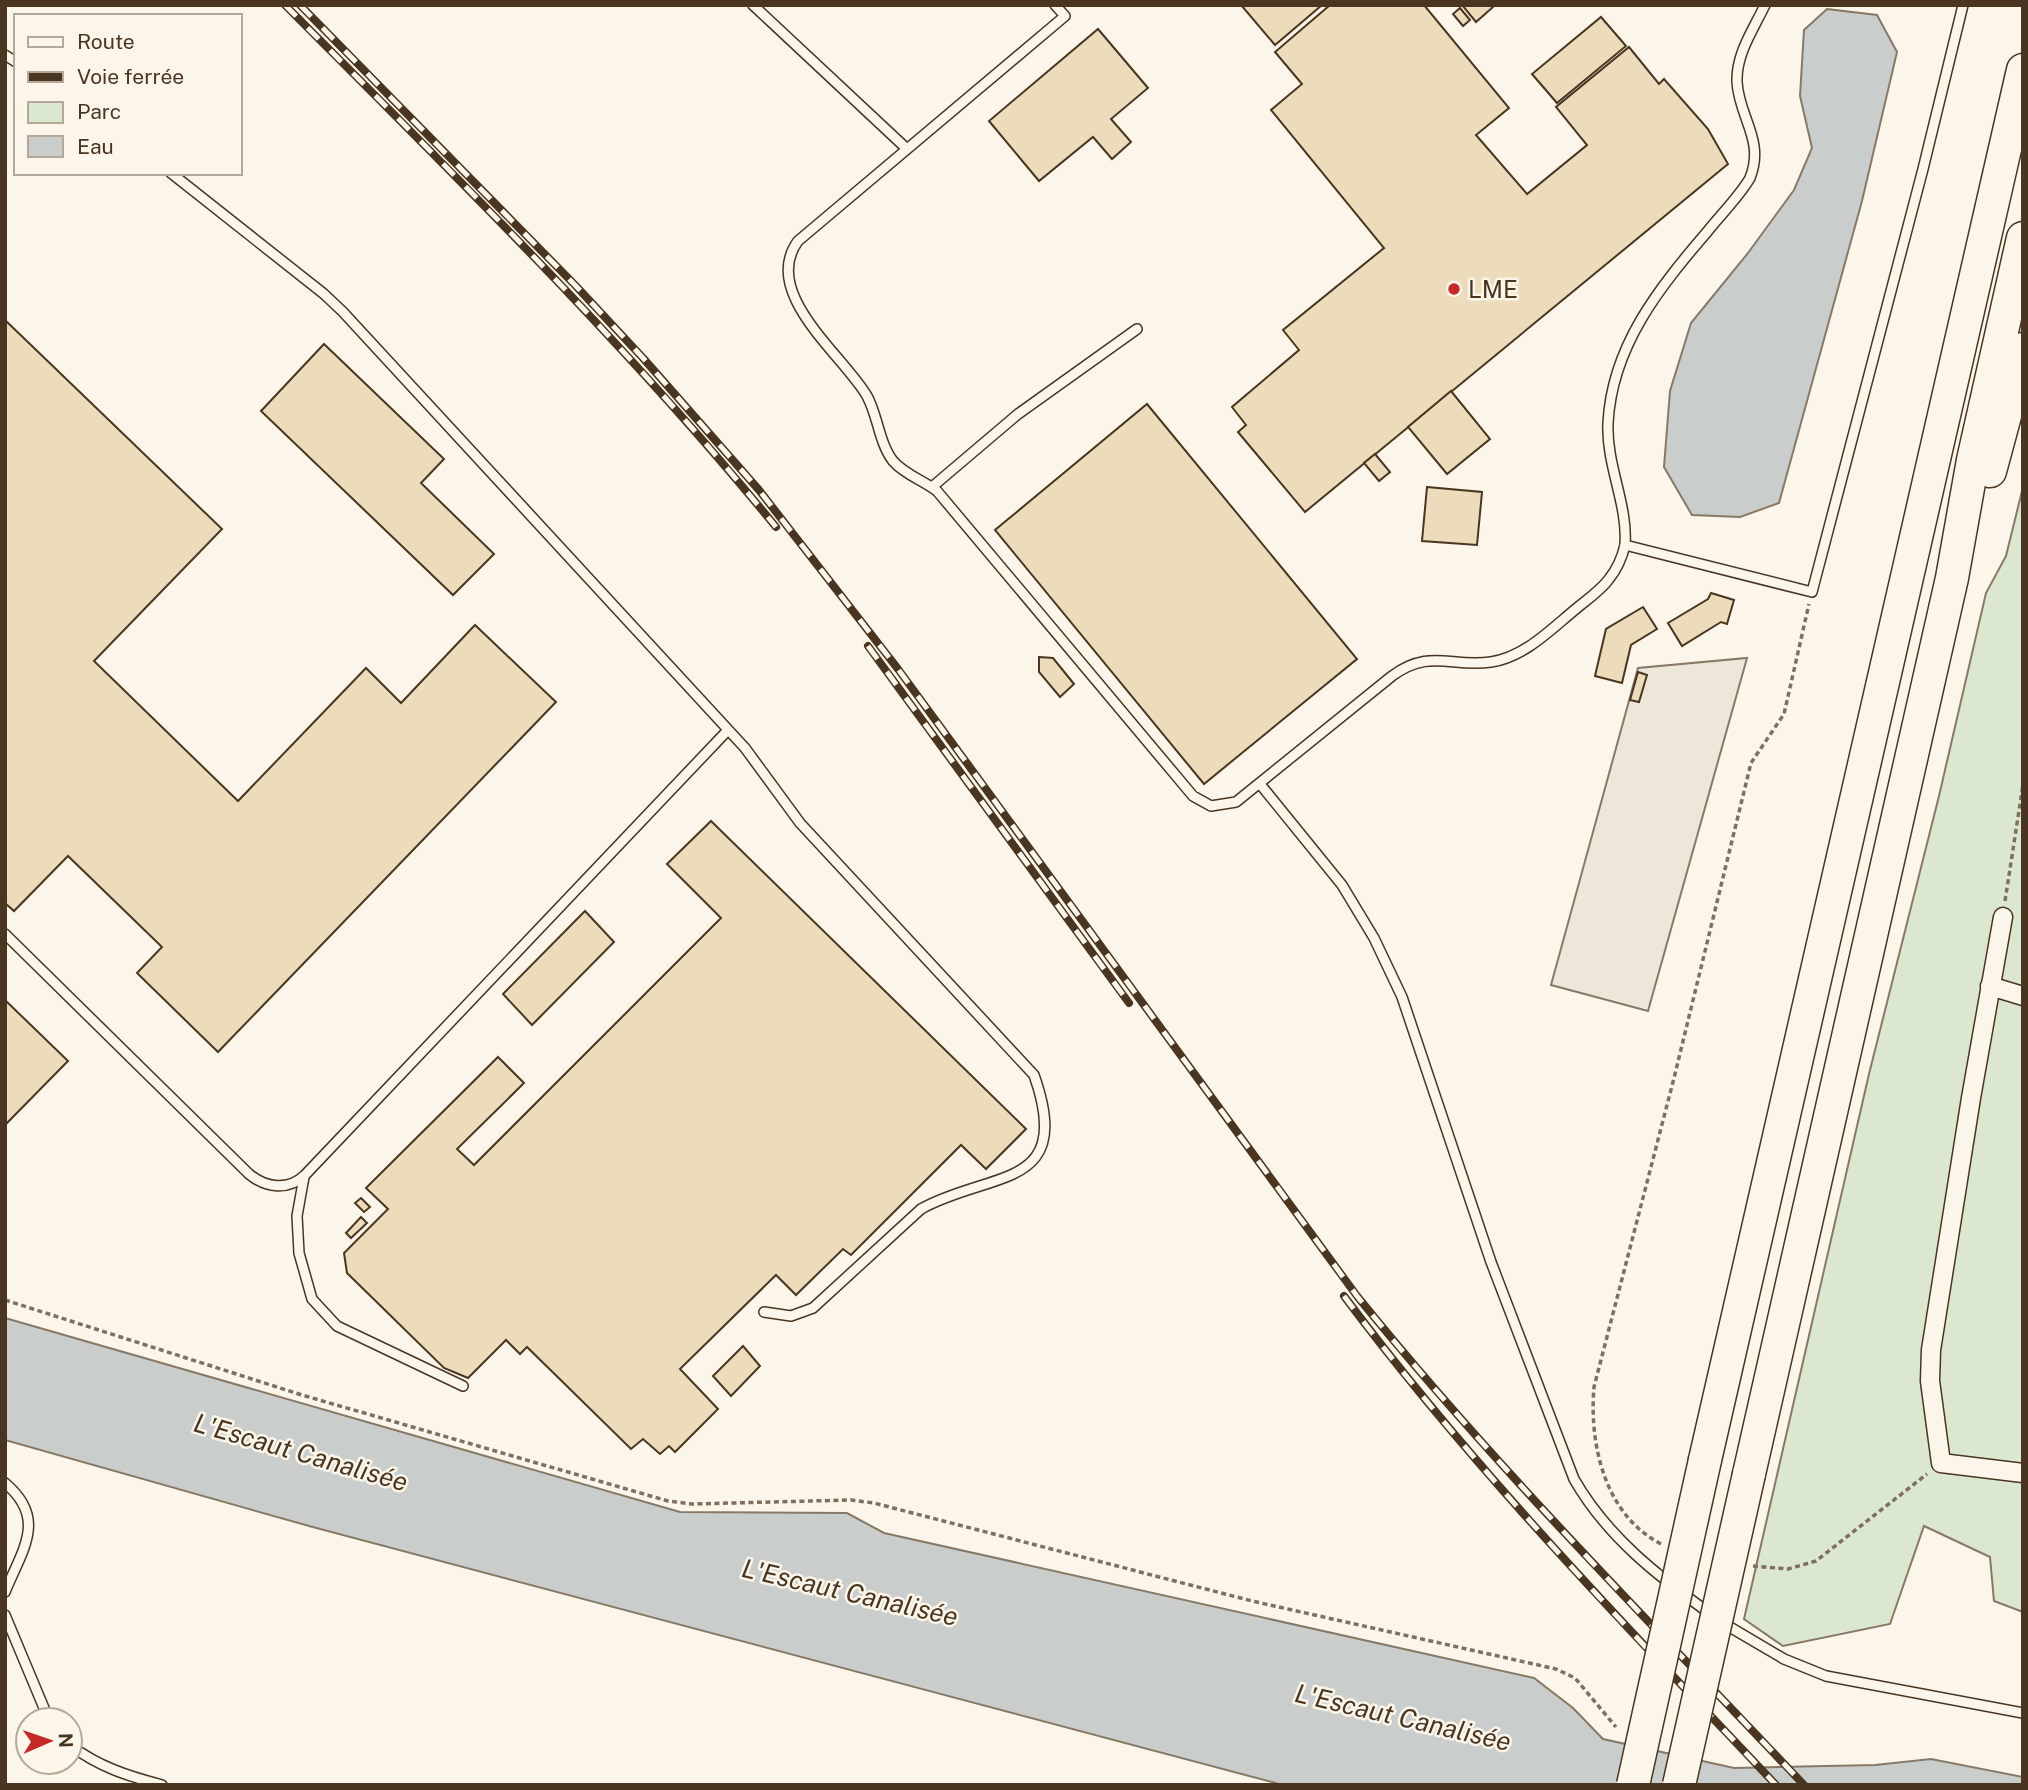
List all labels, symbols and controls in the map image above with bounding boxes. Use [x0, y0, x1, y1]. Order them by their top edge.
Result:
legend [14, 14, 242, 175]
text: Route [77, 29, 135, 54]
text: Voie ferrée [77, 64, 184, 89]
text: Parc [77, 99, 121, 124]
text: Eau [77, 134, 114, 159]
place label: LME [1468, 275, 1518, 303]
marker: LME [1446, 281, 1462, 297]
water label: L'Escaut Canalisée [190, 1407, 412, 1497]
water label: L'Escaut Canalisée [739, 1552, 961, 1632]
water label: L'Escaut Canalisée [1292, 1677, 1514, 1757]
north arrow [14, 1706, 84, 1776]
text: N [55, 1733, 77, 1748]

